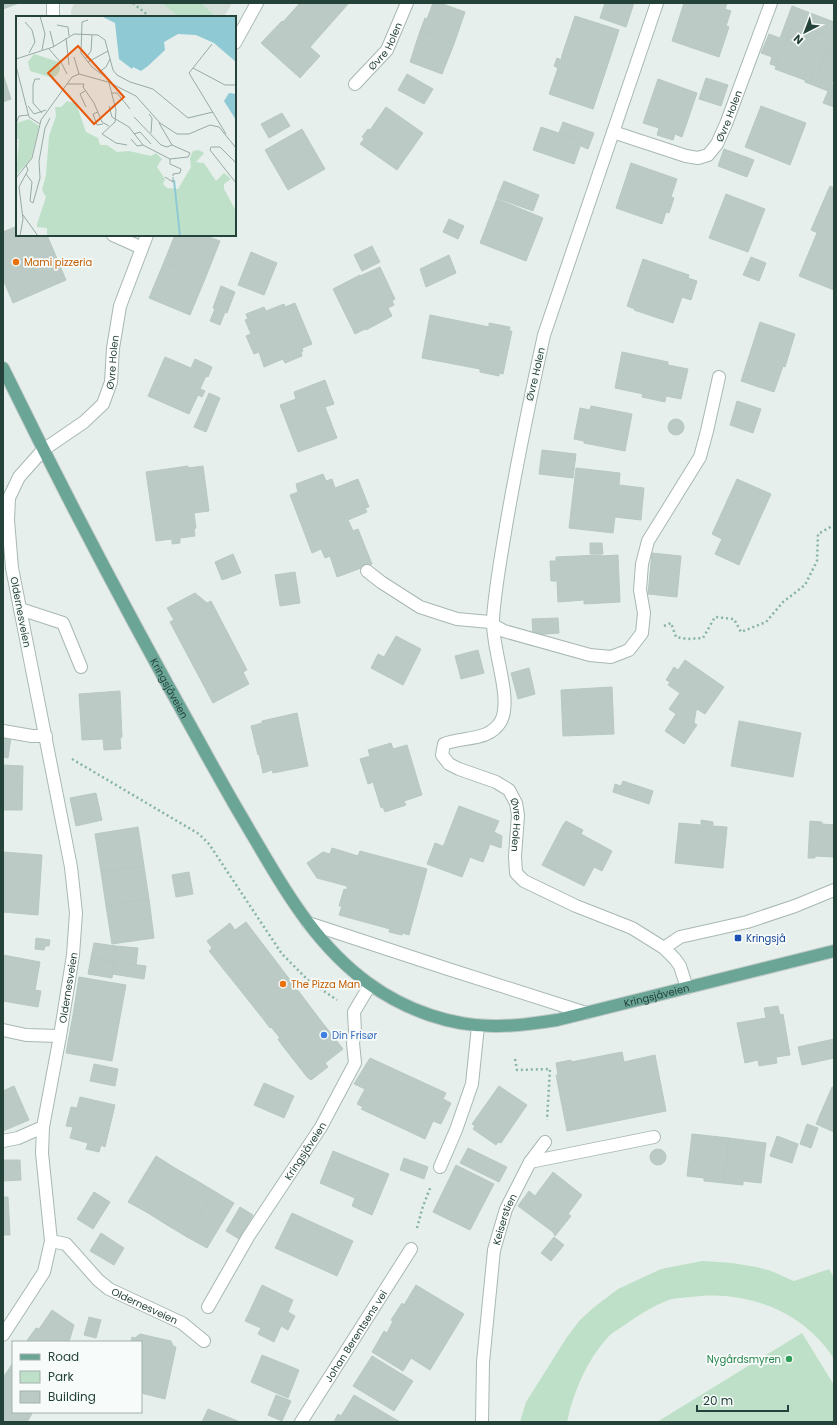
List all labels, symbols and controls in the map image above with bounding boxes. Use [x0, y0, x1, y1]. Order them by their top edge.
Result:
north arrow [785, 12, 825, 52]
inset map [16, 16, 236, 236]
street label: Øvre Holen [365, 20, 406, 74]
text: N [790, 31, 807, 48]
street label: Øvre Holen [712, 88, 746, 144]
place label: Mami pizzeria [24, 255, 92, 270]
marker: Mami pizzeria [11, 257, 21, 267]
street label: Øvre Holen [102, 334, 123, 392]
street label: Øvre Holen [522, 346, 549, 402]
street label: Oldernesveien [6, 575, 35, 649]
street label: Kringsjåveien [146, 656, 192, 721]
street label: Øvre Holen [506, 795, 525, 852]
place label: Kringsjå [746, 931, 786, 946]
marker: Kringsjå [733, 933, 743, 943]
street label: Oldernesveien [55, 951, 81, 1024]
place label: The Pizza Man [291, 977, 360, 992]
marker: The Pizza Man [278, 979, 288, 989]
street label: Kringsjåveien [622, 980, 691, 1011]
place label: Din Frisør [332, 1028, 377, 1043]
marker: Din Frisør [319, 1030, 329, 1040]
street label: Kringsjåveien [281, 1120, 330, 1183]
street label: Keiserstien [489, 1191, 521, 1247]
street label: Oldernesveien [109, 1284, 180, 1328]
street label: Johan Berentsens vei [321, 1287, 391, 1385]
legend [12, 1341, 142, 1413]
text: Road [48, 1348, 79, 1365]
place label: Nygårdsmyren [707, 1352, 781, 1367]
marker: Nygårdsmyren [784, 1354, 794, 1364]
text: Park [48, 1368, 75, 1385]
scale bar [697, 1387, 788, 1413]
text: Building [48, 1388, 96, 1405]
text: 20 m [703, 1392, 733, 1409]

